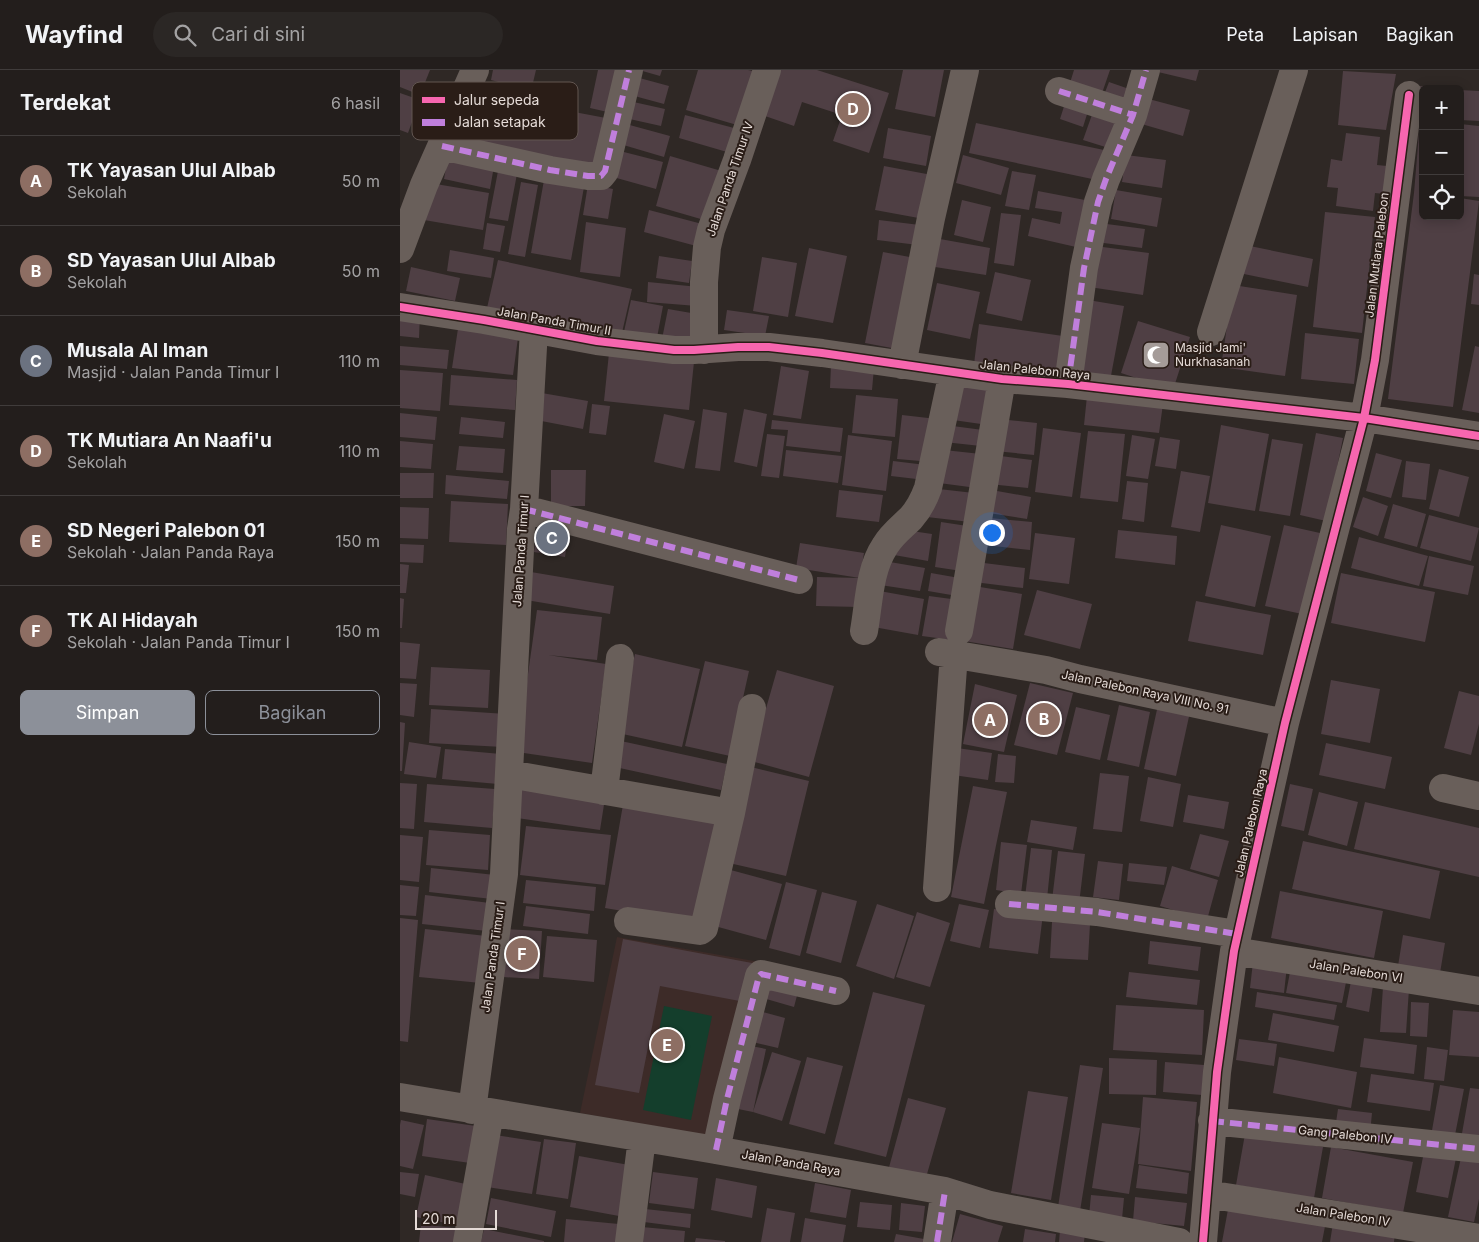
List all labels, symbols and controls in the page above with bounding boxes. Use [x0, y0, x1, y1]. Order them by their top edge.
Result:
search box [153, 12, 503, 57]
text: Wayfind [25, 20, 123, 49]
icon: search [171, 21, 199, 49]
text: Cari di sini [211, 23, 305, 46]
text: Peta [1226, 24, 1264, 45]
text: Lapisan [1292, 24, 1358, 45]
text: Bagikan [1386, 24, 1454, 45]
legend [412, 82, 578, 140]
map controls [1419, 85, 1464, 220]
button: + [1419, 85, 1464, 130]
text: Terdekat [20, 90, 111, 115]
pin: D [837, 90, 869, 128]
text: Jalur sepeda [454, 91, 539, 108]
text: 6 hasil [331, 93, 380, 113]
text: Jalan setapak [454, 113, 546, 130]
street label: Jalan Panda Timur IV [703, 120, 756, 238]
button: − [1419, 130, 1464, 175]
text: TK Yayasan Ulul Albab [67, 159, 276, 182]
text: A [30, 171, 42, 191]
text: 50 m [342, 171, 380, 191]
button: locate [1419, 175, 1464, 220]
text: Sekolah [67, 182, 127, 202]
street label: Jalan Mutiara Palebon [1361, 192, 1392, 318]
text: SD Yayasan Ulul Albab [67, 249, 276, 272]
text: B [31, 261, 41, 281]
text: 50 m [342, 261, 380, 281]
text: Sekolah [67, 272, 127, 292]
street label: Jalan Panda Timur II [496, 303, 612, 338]
text: Musala Al Iman [67, 339, 208, 362]
mosque icon: Masjid Jami' Nurkhasanah [1141, 340, 1171, 370]
place label: Masjid Jami' Nurkhasanah [1175, 340, 1250, 369]
text: C [30, 351, 42, 371]
text: 110 m [338, 351, 380, 371]
street label: Jalan Palebon Raya [979, 356, 1091, 383]
text: Masjid · Jalan Panda Timur I [67, 362, 279, 382]
text: TK Mutiara An Naafi'u [67, 429, 272, 452]
text: D [30, 441, 42, 461]
text: 110 m [338, 441, 380, 461]
text: Sekolah [67, 452, 127, 472]
street label: Jalan Panda Timur I [509, 495, 532, 607]
text: SD Negeri Palebon 01 [67, 519, 265, 542]
pin: C [536, 519, 568, 557]
your location [979, 520, 1005, 546]
text: E [31, 531, 41, 551]
text: 150 m [335, 531, 380, 551]
text: Sekolah · Jalan Panda Raya [67, 542, 274, 562]
text: TK Al Hidayah [67, 609, 198, 632]
text: F [31, 621, 41, 641]
text: 150 m [335, 621, 380, 641]
text: Sekolah · Jalan Panda Timur I [67, 632, 290, 652]
street label: Jalan Palebon Raya VIII No. 91 [1060, 666, 1230, 717]
button: Simpan [20, 690, 195, 735]
button: Bagikan [205, 690, 380, 735]
pin: B [1028, 700, 1060, 738]
pin: A [974, 701, 1006, 739]
street label: Jalan Palebon Raya [1231, 767, 1270, 878]
street label: Jalan Panda Timur I [477, 900, 508, 1013]
pin: F [506, 935, 538, 973]
street label: Jalan Palebon VI [1308, 956, 1404, 985]
pin: E [651, 1026, 683, 1064]
street label: Gang Palebon IV [1297, 1122, 1393, 1147]
street label: Jalan Panda Raya [740, 1146, 842, 1179]
street label: Jalan Palebon IV [1295, 1200, 1391, 1229]
scale bar [415, 1207, 498, 1230]
text: 20 m [422, 1210, 456, 1227]

